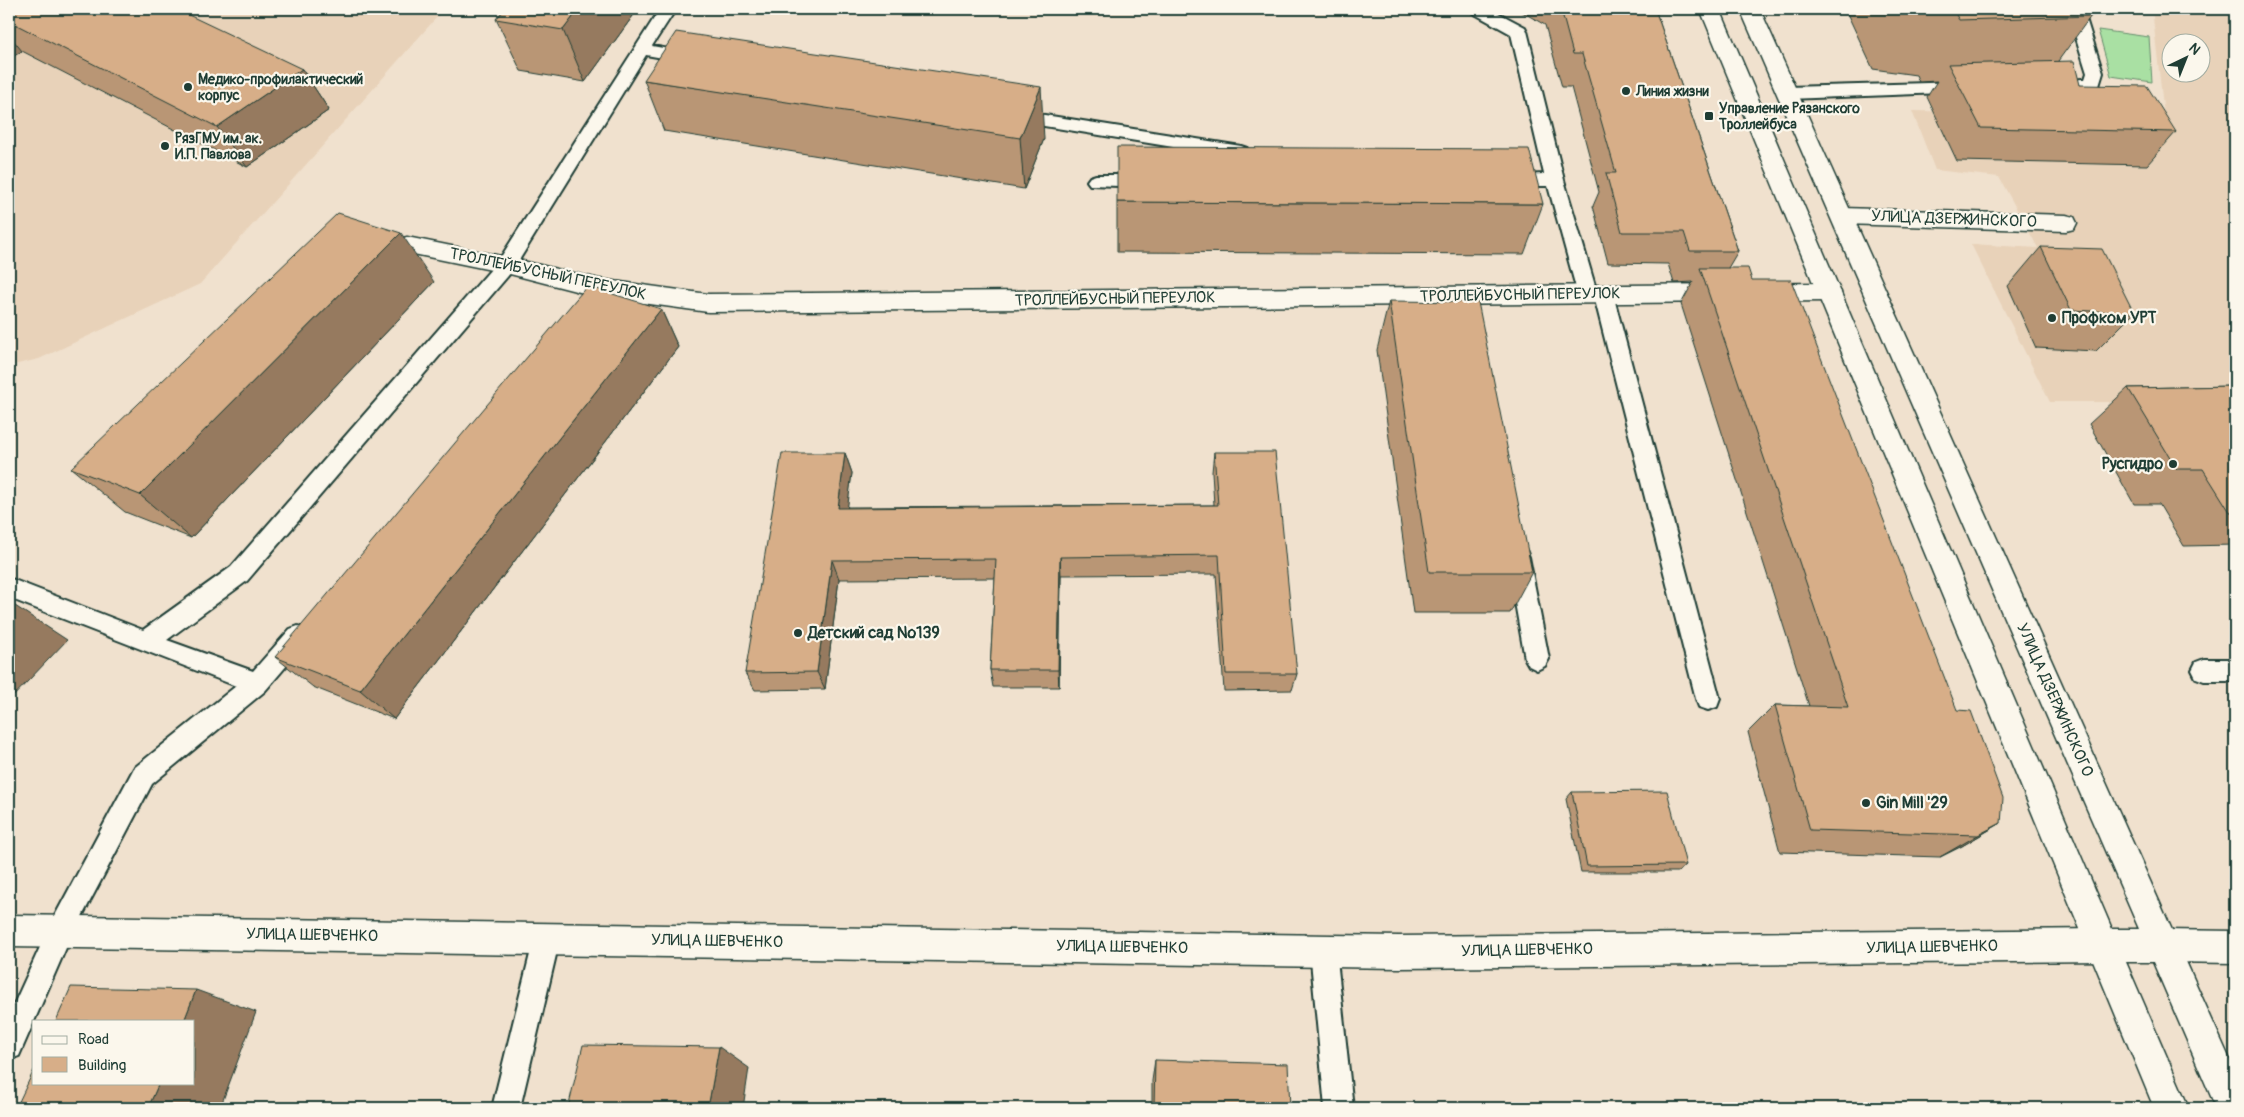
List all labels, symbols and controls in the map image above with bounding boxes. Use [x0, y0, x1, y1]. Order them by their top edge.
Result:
north arrow [2162, 32, 2212, 82]
text: N [2185, 39, 2204, 58]
place label: Медико-профилактический корпус [198, 71, 364, 104]
marker: Медико-профилактический корпус [182, 81, 194, 93]
place label: Линия жизни [1635, 83, 1709, 100]
marker: Линия жизни [1620, 85, 1632, 97]
place label: Управление Рязанского Троллейбуса [1718, 100, 1860, 133]
marker: Управление Рязанского Троллейбуса [1703, 110, 1715, 122]
place label: РязГМУ им. ак. И.П. Павлова [175, 130, 262, 163]
marker: РязГМУ им. ак. И.П. Павлова [159, 140, 171, 152]
street label: УЛИЦА ДЗЕРЖИНСКОГО [1871, 206, 2037, 232]
street label: ТРОЛЛЕЙБУСНЫЙ ПЕРЕУЛОК [448, 243, 648, 305]
street label: ТРОЛЛЕЙБУСНЫЙ ПЕРЕУЛОК [1420, 283, 1620, 307]
street label: ТРОЛЛЕЙБУСНЫЙ ПЕРЕУЛОК [1015, 287, 1215, 311]
place label: Профком УРТ [2062, 308, 2156, 328]
marker: Профком УРТ [2046, 312, 2058, 324]
place label: Русгидро [2102, 454, 2163, 474]
marker: Русгидро [2167, 458, 2179, 470]
street label: УЛИЦА ДЗЕРЖИНСКОГО [2012, 620, 2098, 780]
place label: Детский сад №139 [807, 623, 940, 643]
marker: Детский сад №139 [792, 627, 804, 639]
place label: Gin Mill '29 [1876, 793, 1948, 813]
marker: Gin Mill '29 [1860, 797, 1872, 809]
street label: УЛИЦА ШЕВЧЕНКО [246, 924, 378, 946]
street label: УЛИЦА ШЕВЧЕНКО [651, 930, 783, 952]
street label: УЛИЦА ШЕВЧЕНКО [1056, 936, 1188, 958]
street label: УЛИЦА ШЕВЧЕНКО [1866, 936, 1998, 958]
street label: УЛИЦА ШЕВЧЕНКО [1461, 939, 1593, 961]
legend [32, 1020, 195, 1084]
text: Road [78, 1030, 109, 1049]
text: Building [78, 1056, 126, 1075]

